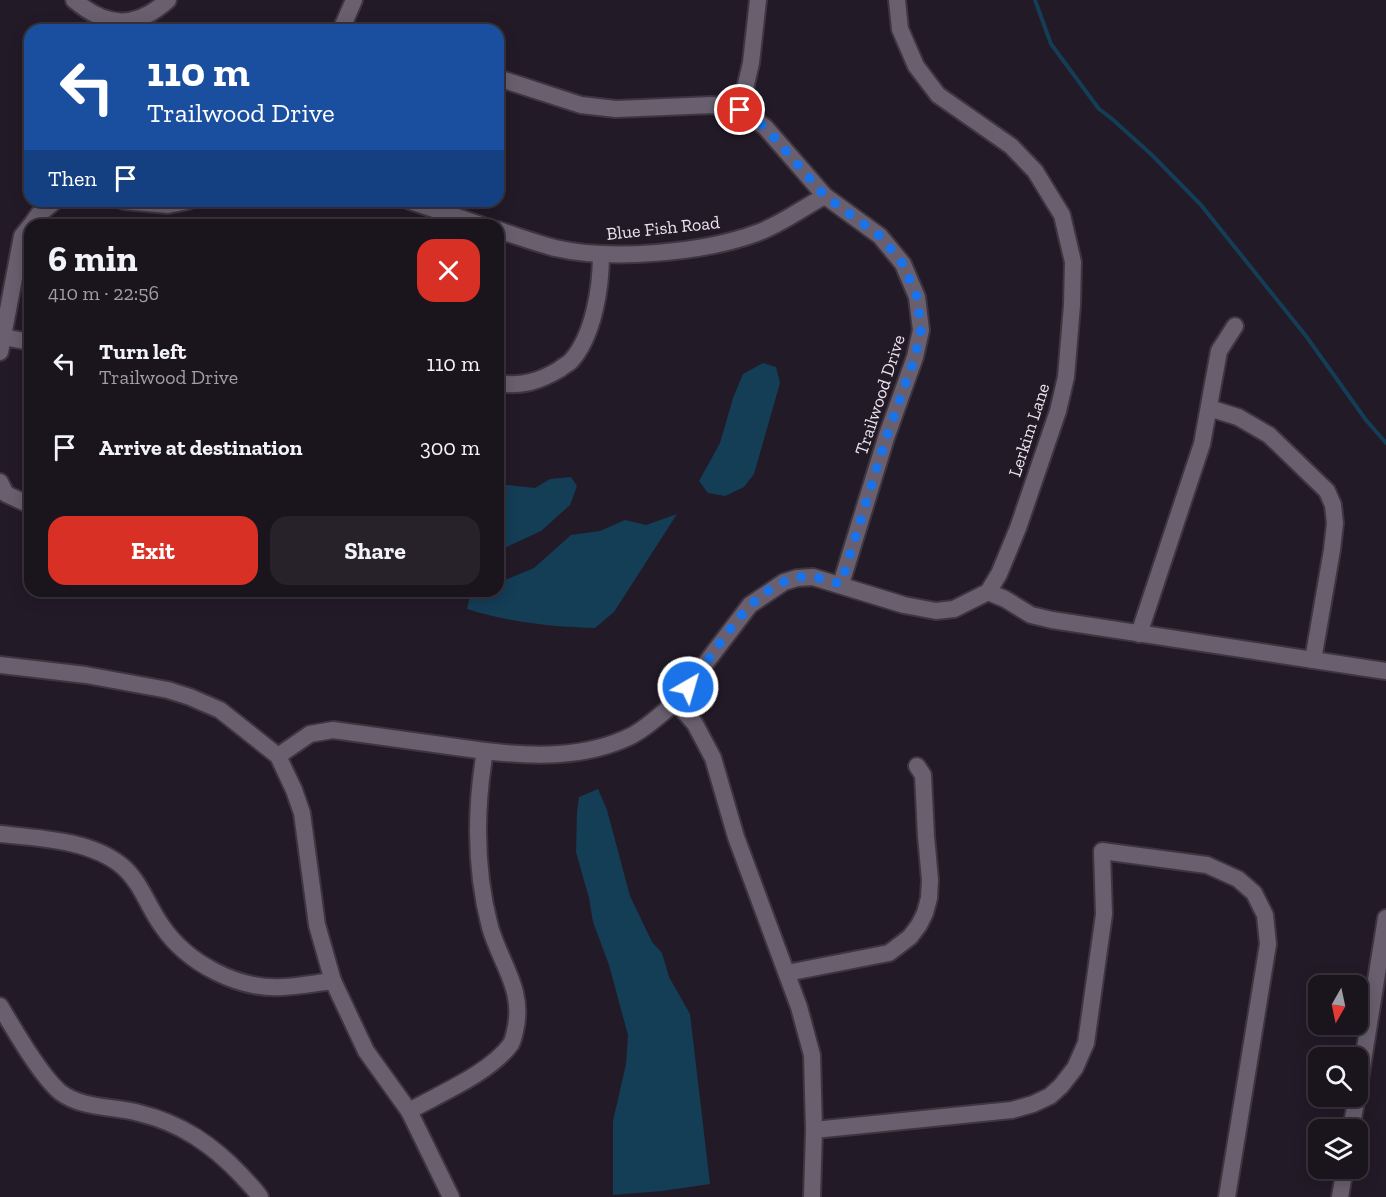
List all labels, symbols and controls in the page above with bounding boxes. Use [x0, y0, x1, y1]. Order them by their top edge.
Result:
text: 110 m [147, 46, 250, 97]
icon: left [48, 48, 126, 126]
pin [714, 84, 765, 135]
icon: arrive [723, 93, 756, 126]
text: Trailwood Drive [147, 97, 335, 129]
icon: arrive [109, 162, 142, 195]
text: Then [48, 165, 97, 192]
street label: Blue Fish Road [605, 211, 721, 245]
text: 6 min [48, 237, 138, 280]
button: close [417, 239, 480, 302]
text: 410 m · 22:56 [48, 281, 159, 305]
street label: Trailwood Drive [850, 332, 910, 458]
text: Turn left [99, 338, 186, 365]
icon: left [48, 347, 81, 380]
text: 110 m [426, 350, 480, 377]
text: Trailwood Drive [99, 365, 238, 389]
street label: Lerkim Lane [1004, 380, 1054, 480]
icon: arrive [48, 431, 81, 464]
text: Arrive at destination [99, 434, 302, 461]
text: 300 m [420, 434, 480, 461]
button: Exit [48, 516, 258, 585]
button: Share [270, 516, 480, 585]
position arrow [656, 655, 720, 719]
north arrow [1308, 975, 1368, 1035]
map controls [1308, 975, 1368, 1179]
button: search [1308, 1047, 1368, 1107]
button: layers [1308, 1119, 1368, 1179]

